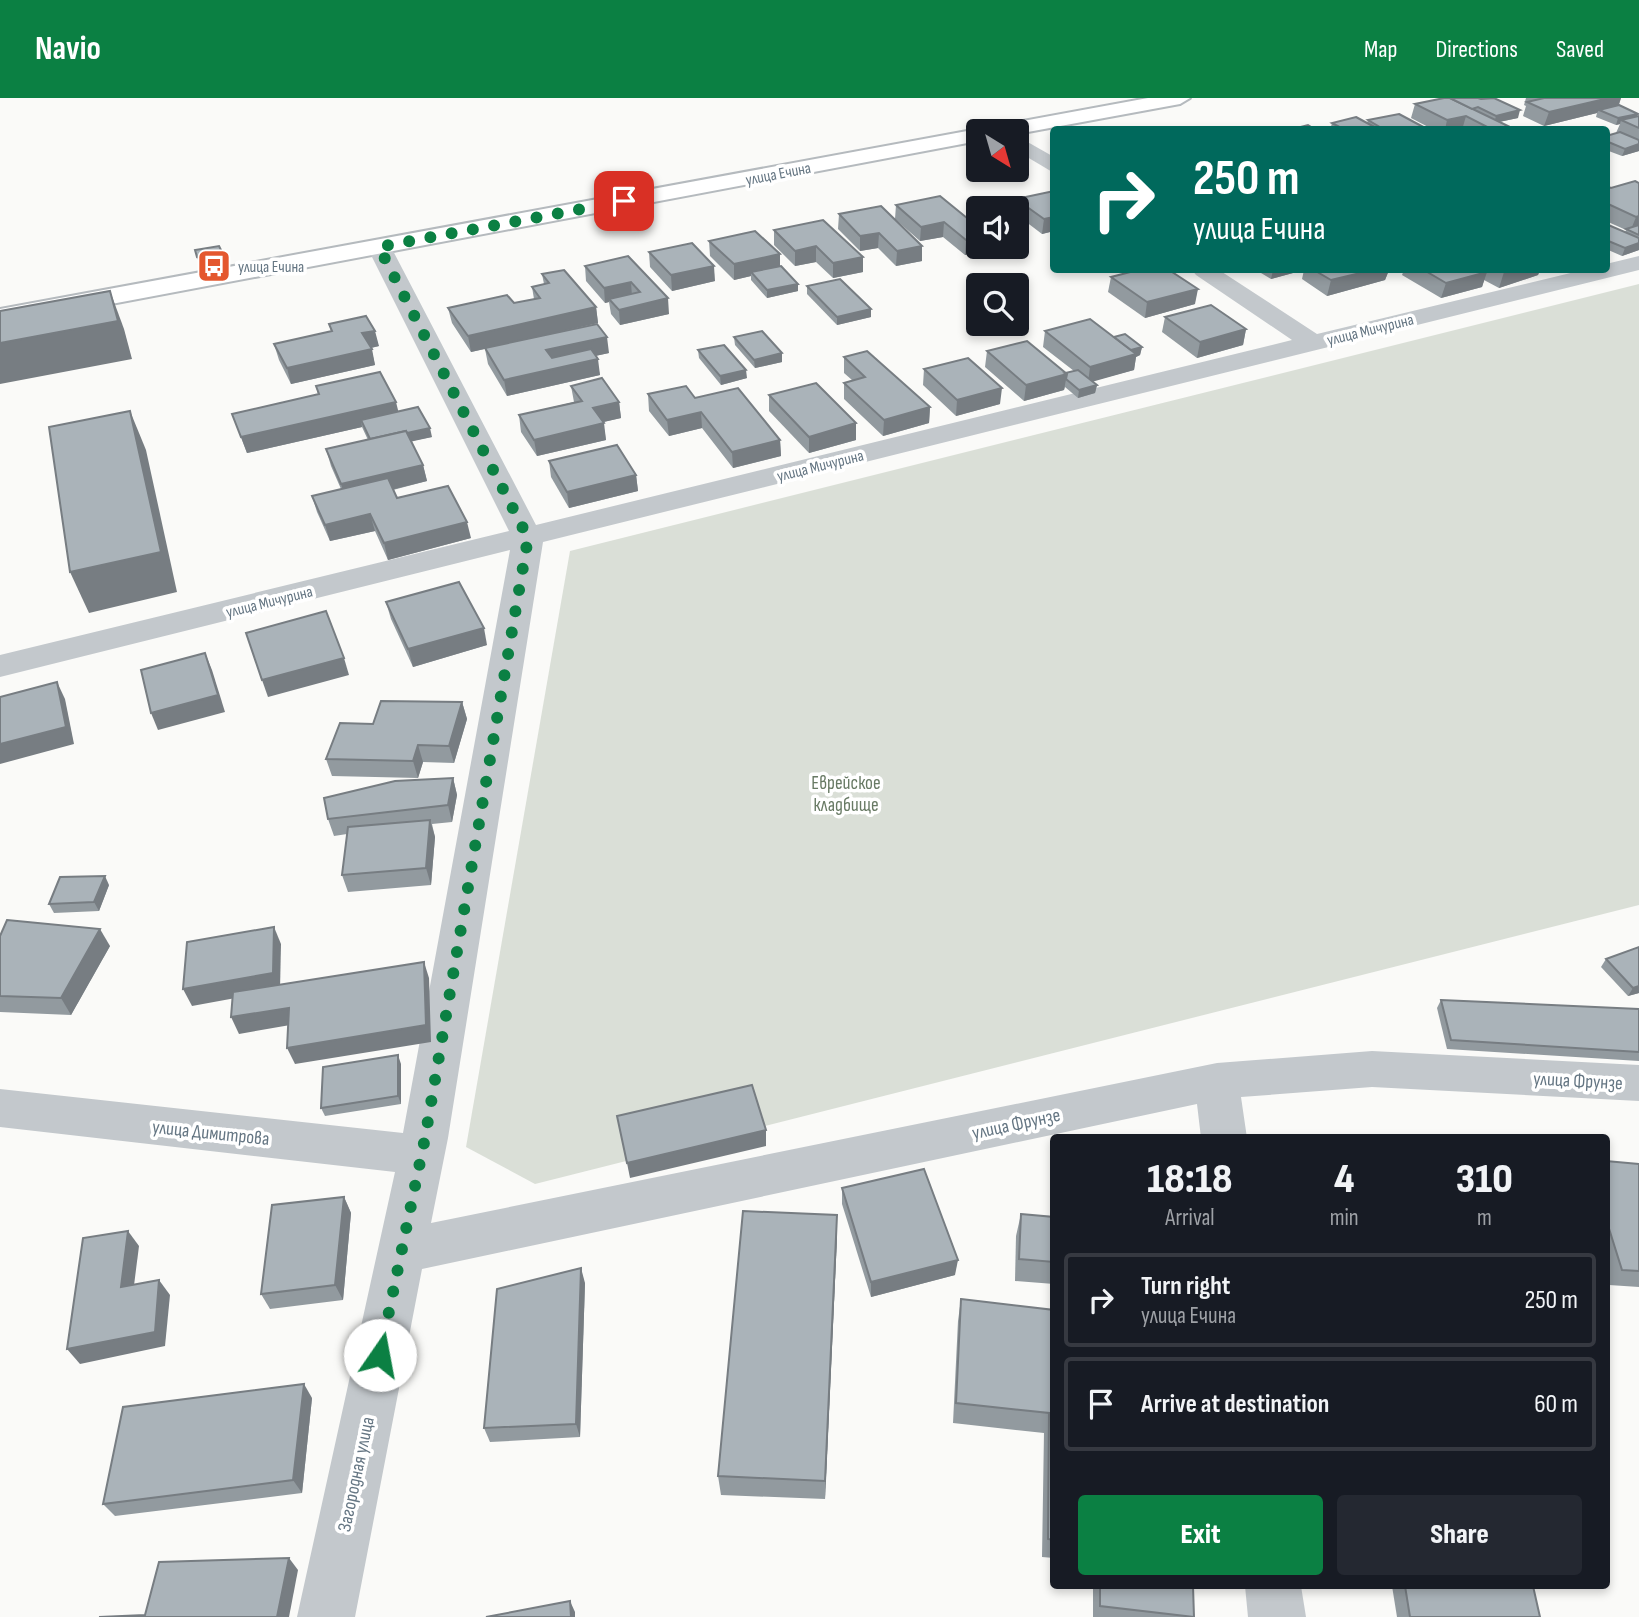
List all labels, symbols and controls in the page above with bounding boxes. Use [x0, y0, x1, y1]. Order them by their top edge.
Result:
text: Navio [35, 29, 101, 69]
text: Map [1364, 35, 1397, 64]
text: Directions [1435, 35, 1518, 64]
text: Saved [1556, 35, 1604, 64]
north arrow [966, 119, 1029, 182]
map controls [966, 119, 1029, 336]
text: 250 m [1193, 150, 1299, 209]
icon: right [1078, 154, 1169, 245]
street label: улица Ечина [744, 159, 813, 190]
pin [594, 171, 654, 231]
icon: arrive [605, 182, 643, 220]
button: sound [966, 196, 1029, 259]
text: улица Ечина [1193, 210, 1325, 249]
bus stop icon: улица Ечина [195, 247, 233, 285]
place label: улица Ечина [238, 258, 304, 277]
button: search [966, 273, 1029, 336]
street label: улица Мичурина [1325, 311, 1416, 350]
street label: улица Мичурина [775, 447, 866, 486]
street label: улица Мичурина [224, 583, 315, 622]
park label: Еврейское кладбище [811, 772, 881, 817]
street label: улица Фрунзе [1533, 1068, 1623, 1095]
street label: улица Фрунзе [970, 1104, 1063, 1145]
street label: улица Димитрова [151, 1116, 270, 1151]
text: 18:18 [1147, 1154, 1233, 1205]
text: 4 [1334, 1154, 1354, 1205]
text: 310 [1456, 1154, 1513, 1205]
text: Arrival [1165, 1204, 1215, 1232]
text: min [1330, 1204, 1359, 1232]
text: m [1477, 1204, 1492, 1232]
text: Turn right [1141, 1271, 1230, 1302]
icon: right [1082, 1281, 1120, 1319]
text: 250 m [1524, 1285, 1578, 1316]
text: улица Ечина [1141, 1302, 1236, 1330]
position arrow [343, 1318, 417, 1392]
icon: arrive [1082, 1385, 1120, 1423]
text: Arrive at destination [1141, 1389, 1329, 1420]
text: 60 m [1534, 1389, 1578, 1420]
street label: Загородная улица [333, 1415, 380, 1534]
button: Exit [1078, 1495, 1323, 1575]
button: Share [1337, 1495, 1582, 1575]

